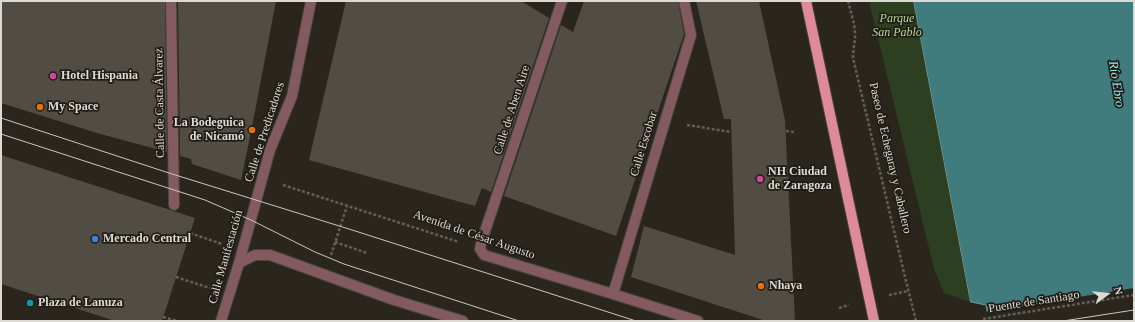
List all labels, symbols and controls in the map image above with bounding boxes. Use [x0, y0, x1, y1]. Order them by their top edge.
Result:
park label: Parque San Pablo [872, 12, 922, 40]
street label: Calle de Casta Álvarez [152, 48, 168, 158]
water label: Río Ebro [1105, 60, 1127, 108]
street label: Calle de Aben Aire [491, 64, 533, 156]
place label: Hotel Hispania [61, 69, 138, 83]
marker: Hotel Hispania [48, 71, 58, 81]
street label: Calle de Predicadores [242, 80, 288, 184]
street label: Paseo de Echegaray y Caballero [866, 81, 914, 235]
place label: My Space [48, 100, 98, 114]
marker: My Space [35, 102, 45, 112]
street label: Calle Escobar [627, 110, 661, 178]
place label: La Bodeguica de Nicamó [174, 116, 244, 144]
marker: La Bodeguica de Nicamó [247, 125, 257, 135]
place label: NH Ciudad de Zaragoza [768, 165, 832, 193]
marker: NH Ciudad de Zaragoza [755, 174, 765, 184]
street label: Avenida de César Augusto [411, 207, 537, 263]
street label: Calle Manifestación [206, 208, 246, 306]
place label: Mercado Central [103, 232, 191, 246]
marker: Mercado Central [90, 234, 100, 244]
north arrow [1087, 274, 1127, 314]
place label: Nhaya [769, 279, 802, 293]
marker: Nhaya [756, 281, 766, 291]
text: N [1112, 285, 1125, 296]
street label: Puente de Santiago [987, 288, 1081, 316]
place label: Plaza de Lanuza [38, 296, 123, 310]
marker: Plaza de Lanuza [25, 298, 35, 308]

